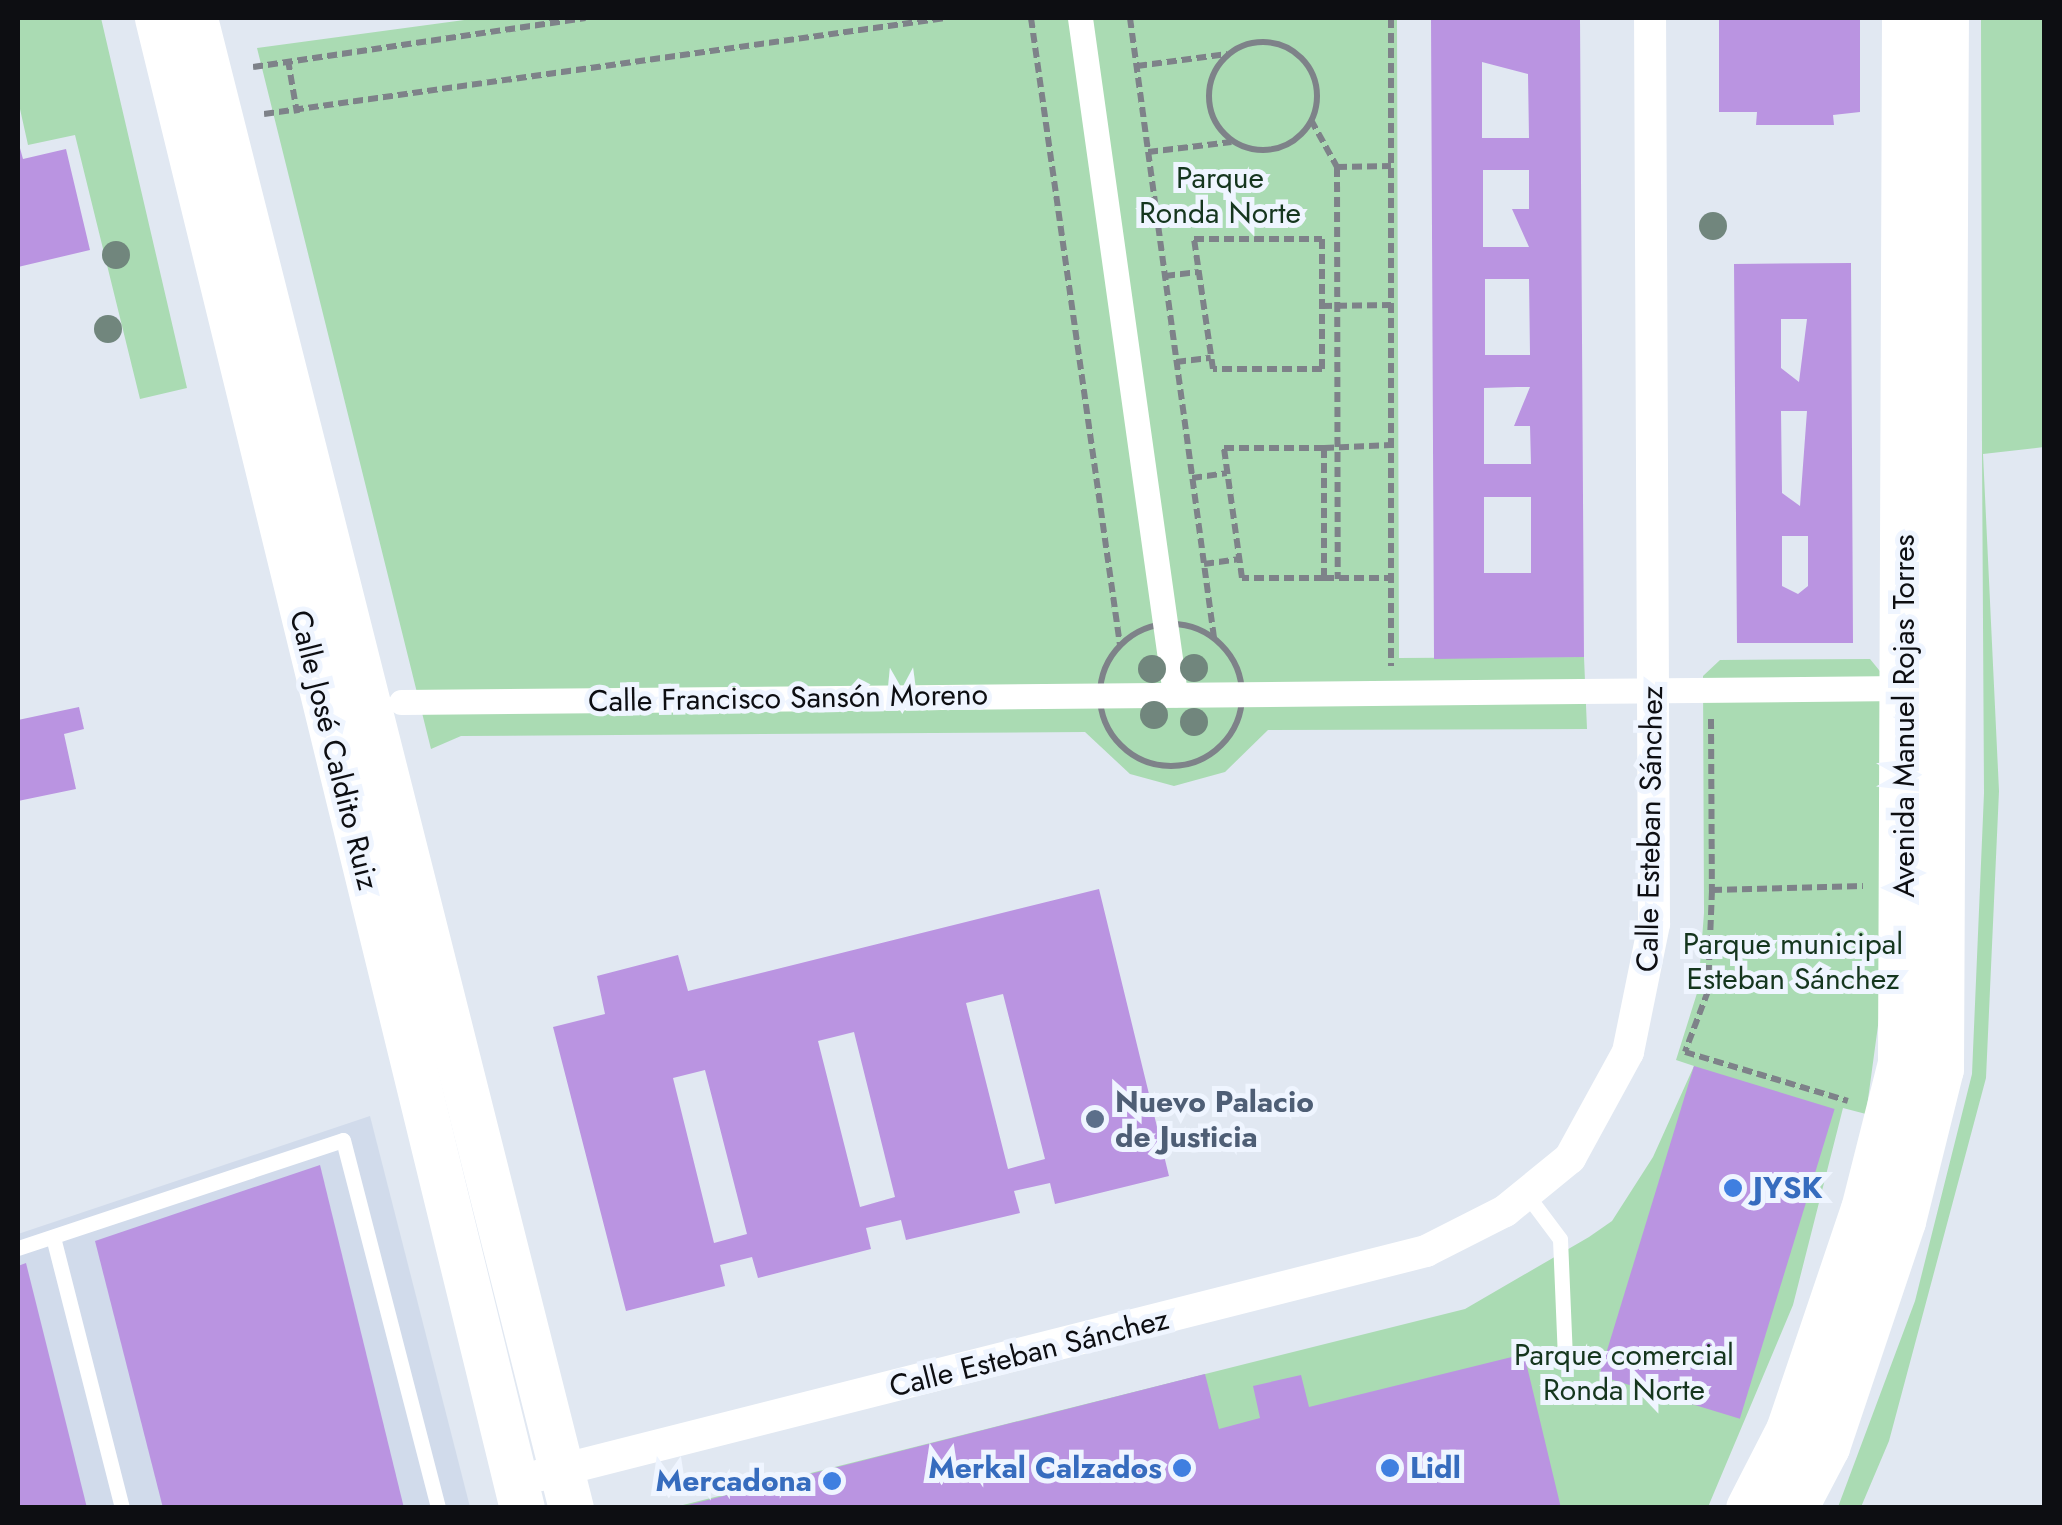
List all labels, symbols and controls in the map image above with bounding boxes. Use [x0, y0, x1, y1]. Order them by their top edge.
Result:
park label: Parque Ronda Norte [1139, 160, 1301, 230]
street label: Avenida Manuel Rojas Torres [1886, 534, 1922, 898]
street label: Calle José Caldito Ruiz [282, 606, 386, 894]
street label: Calle Francisco Sansón Moreno [588, 677, 988, 719]
street label: Calle Esteban Sánchez [1630, 686, 1670, 972]
park label: Parque municipal Esteban Sánchez [1683, 926, 1903, 996]
place label: Nuevo Palacio de Justicia [1115, 1084, 1314, 1154]
marker: Nuevo Palacio de Justicia [1084, 1108, 1106, 1130]
place label: JYSK [1753, 1170, 1822, 1206]
marker: JYSK [1722, 1177, 1744, 1199]
street label: Calle Esteban Sánchez [886, 1301, 1172, 1405]
park label: Parque comercial Ronda Norte [1514, 1337, 1734, 1408]
place label: Merkal Calzados [928, 1450, 1162, 1486]
place label: Lidl [1410, 1450, 1461, 1486]
marker: Merkal Calzados [1171, 1457, 1193, 1479]
marker: Lidl [1379, 1457, 1401, 1479]
place label: Mercadona [656, 1463, 812, 1499]
marker: Mercadona [821, 1470, 843, 1492]

